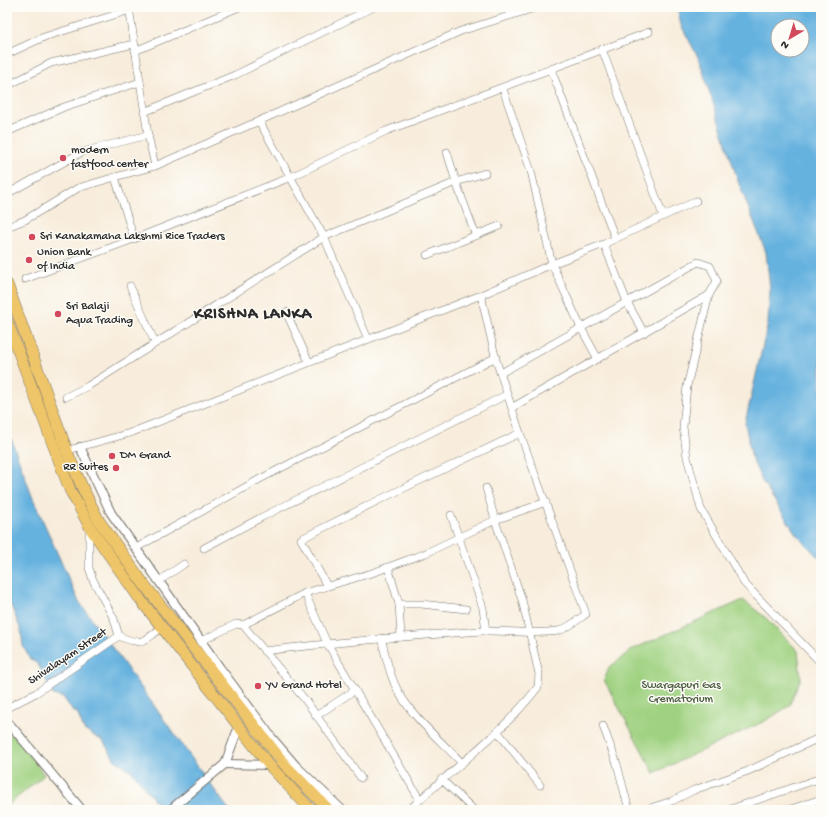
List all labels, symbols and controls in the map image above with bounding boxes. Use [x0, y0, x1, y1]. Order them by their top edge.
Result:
north arrow [770, 18, 810, 58]
text: N [779, 37, 792, 51]
place label: modern fastfood center [70, 144, 150, 172]
marker: modern fastfood center [58, 153, 68, 163]
place label: Sri Kanakamaha Lakshmi Rice Traders [40, 230, 225, 244]
marker: Sri Kanakamaha Lakshmi Rice Traders [27, 232, 37, 242]
place label: Union Bank of India [37, 246, 92, 274]
marker: Union Bank of India [24, 255, 34, 265]
place label: Sri Balaji Aqua Trading [66, 300, 133, 328]
district label: KRISHNA LANKA [193, 306, 313, 325]
marker: Sri Balaji Aqua Trading [53, 309, 63, 319]
place label: DM Grand [119, 449, 171, 463]
marker: DM Grand [107, 451, 117, 461]
place label: RR Suites [63, 461, 109, 475]
marker: RR Suites [111, 463, 121, 473]
street label: Shivalayam Street [26, 625, 111, 688]
place label: YV Grand Hotel [265, 679, 342, 693]
park label: Swargapuri Gas Crematorium [641, 679, 721, 707]
marker: YV Grand Hotel [253, 681, 263, 691]

